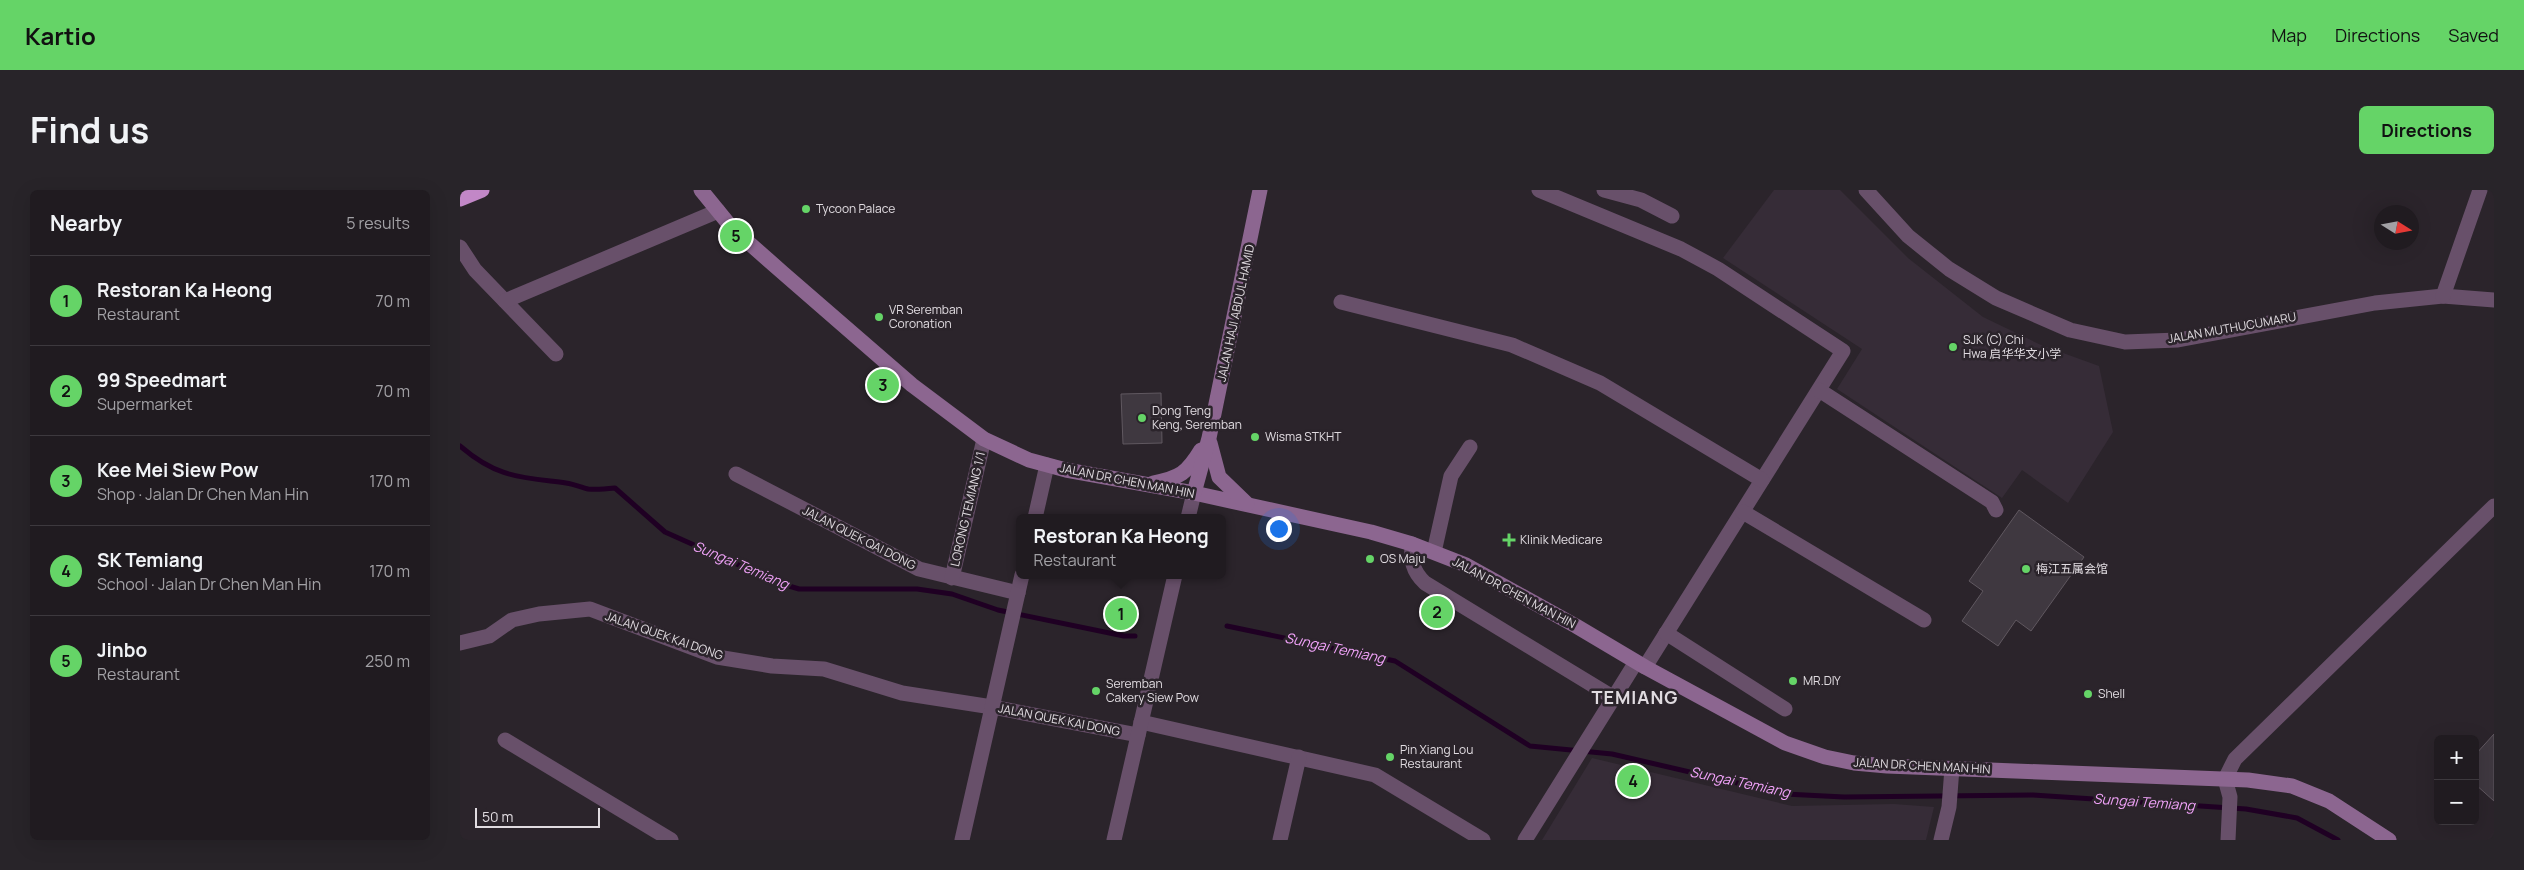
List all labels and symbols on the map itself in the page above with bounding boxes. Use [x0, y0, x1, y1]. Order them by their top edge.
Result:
place label: Tycoon Palace [816, 200, 895, 217]
marker: Tycoon Palace [800, 203, 812, 215]
north arrow [2374, 205, 2419, 250]
pin: 5 [720, 217, 752, 255]
street label: JALAN HAJI ABDUL HAMID [1213, 243, 1258, 383]
place label: VR Seremban Coronation [889, 301, 963, 332]
street label: JALAN MUTHUCUMARU [2166, 308, 2298, 347]
marker: VR Seremban Coronation [873, 311, 885, 323]
place label: SJK (C) Chi Hwa 启华华文小学 [1963, 331, 2061, 362]
marker: SJK (C) Chi Hwa 启华华文小学 [1947, 341, 1959, 353]
pin: 3 [867, 366, 899, 404]
place label: Dong Teng Keng, Seremban [1152, 402, 1242, 433]
marker: Dong Teng Keng, Seremban [1136, 412, 1148, 424]
place label: Wisma STKHT [1265, 428, 1342, 445]
marker: Wisma STKHT [1249, 431, 1261, 443]
street label: LORONG TEMIANG 1/1 [946, 450, 989, 568]
street label: JALAN DR CHEN MAN HIN [1058, 459, 1196, 502]
street label: JALAN QUEK QAI DONG [800, 502, 919, 574]
your location [1266, 516, 1292, 542]
place label: Klinik Medicare [1520, 531, 1603, 548]
marker: Klinik Medicare [1502, 533, 1516, 547]
water label: Sungai Temiang [690, 536, 793, 594]
place label: OS Maju [1380, 550, 1425, 567]
marker: OS Maju [1364, 553, 1376, 565]
street label: JALAN DR CHEN MAN HIN [1450, 553, 1579, 632]
place label: 梅江五属会馆 [2036, 560, 2108, 577]
marker: 梅江五属会馆 [2020, 563, 2032, 575]
pin: 2 [1421, 593, 1453, 631]
pin: 1 [1105, 595, 1137, 633]
street label: JALAN QUEK KAI DONG [603, 607, 726, 664]
water label: Sungai Temiang [1283, 628, 1389, 668]
place label: MR.DIY [1803, 672, 1841, 689]
place label: Seremban Cakery Siew Pow [1106, 675, 1199, 706]
marker: MR.DIY [1787, 675, 1799, 687]
marker: Seremban Cakery Siew Pow [1090, 685, 1102, 697]
district label: TEMIANG [1591, 685, 1679, 709]
place label: Shell [2098, 685, 2125, 702]
marker: Shell [2082, 688, 2094, 700]
street label: JALAN QUEK KAI DONG [997, 699, 1122, 740]
place label: Pin Xiang Lou Restaurant [1400, 741, 1473, 772]
marker: Pin Xiang Lou Restaurant [1384, 751, 1396, 763]
street label: JALAN DR CHEN MAN HIN [1853, 753, 1991, 778]
pin: 4 [1617, 762, 1649, 800]
water label: Sungai Temiang [1688, 762, 1794, 802]
water label: Sungai Temiang [2092, 788, 2197, 815]
scale bar [475, 805, 600, 828]

